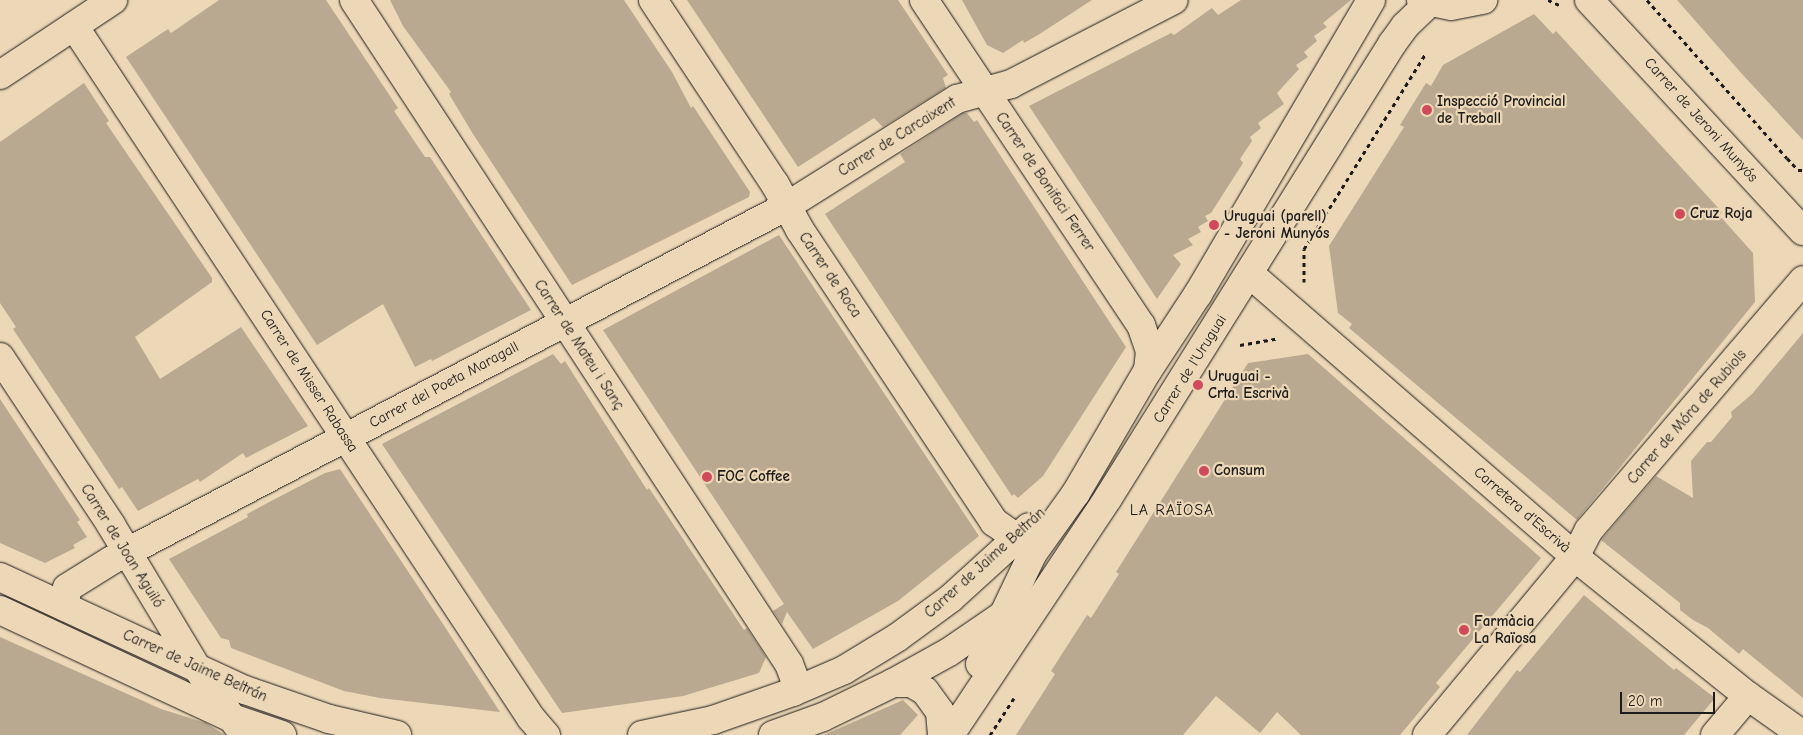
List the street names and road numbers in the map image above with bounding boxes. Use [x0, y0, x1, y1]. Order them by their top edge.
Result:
street label: Carrer de Jeroni Munyós [1640, 54, 1762, 186]
street label: Carrer de Carcaixent [835, 94, 959, 180]
street label: Carrer de Bonifaci Ferrer [992, 109, 1098, 255]
street label: Carrer de Roca [795, 229, 865, 321]
street label: Carrer de Mateu i Sanç [530, 276, 628, 414]
street label: Carrer de Misser Rabassa [256, 306, 362, 456]
street label: Carrer de l'Uruguai [1149, 311, 1231, 427]
street label: Carrer del Poeta Maragall [366, 338, 522, 432]
street label: Carrer de Móra de Rubiols [1624, 346, 1750, 488]
street label: Carretera d'Escrivà [1470, 463, 1574, 557]
street label: Carrer de Joan Aguiló [77, 481, 167, 611]
street label: Carrer de Jaime Beltrán [921, 504, 1049, 622]
street label: Carrer de Jaime Beltrán [120, 626, 270, 706]

